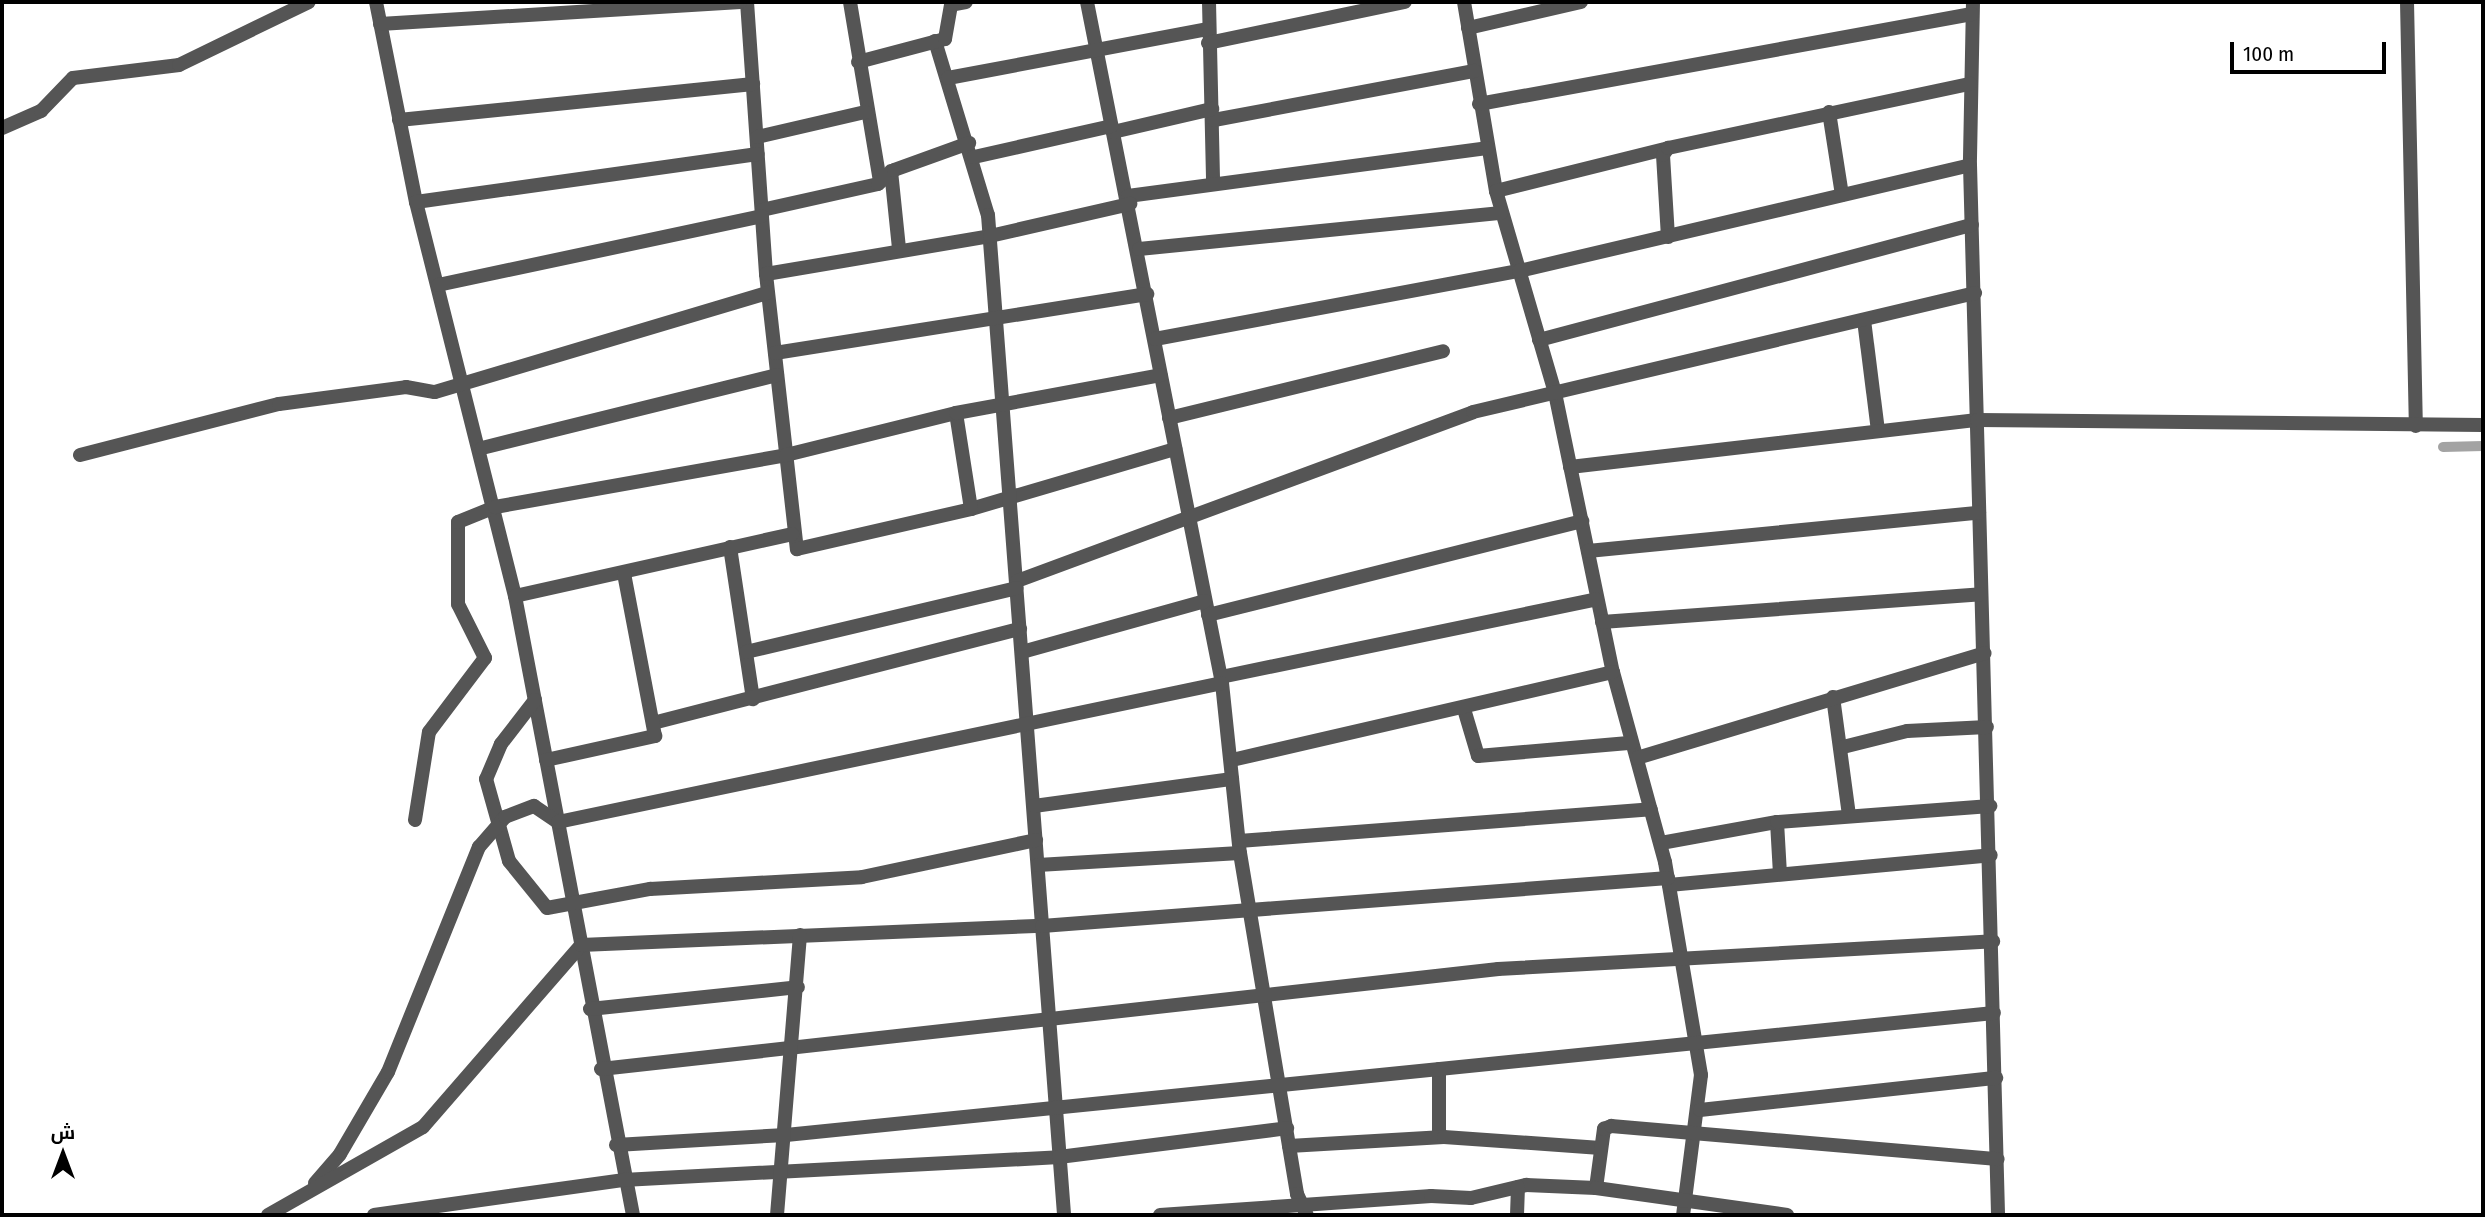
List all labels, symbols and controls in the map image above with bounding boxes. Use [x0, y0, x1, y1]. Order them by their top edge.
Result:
scale bar [2233, 28, 2389, 72]
text: 100 m [2243, 41, 2294, 67]
north arrow [28, 1119, 98, 1189]
text: ش [51, 1121, 75, 1144]

